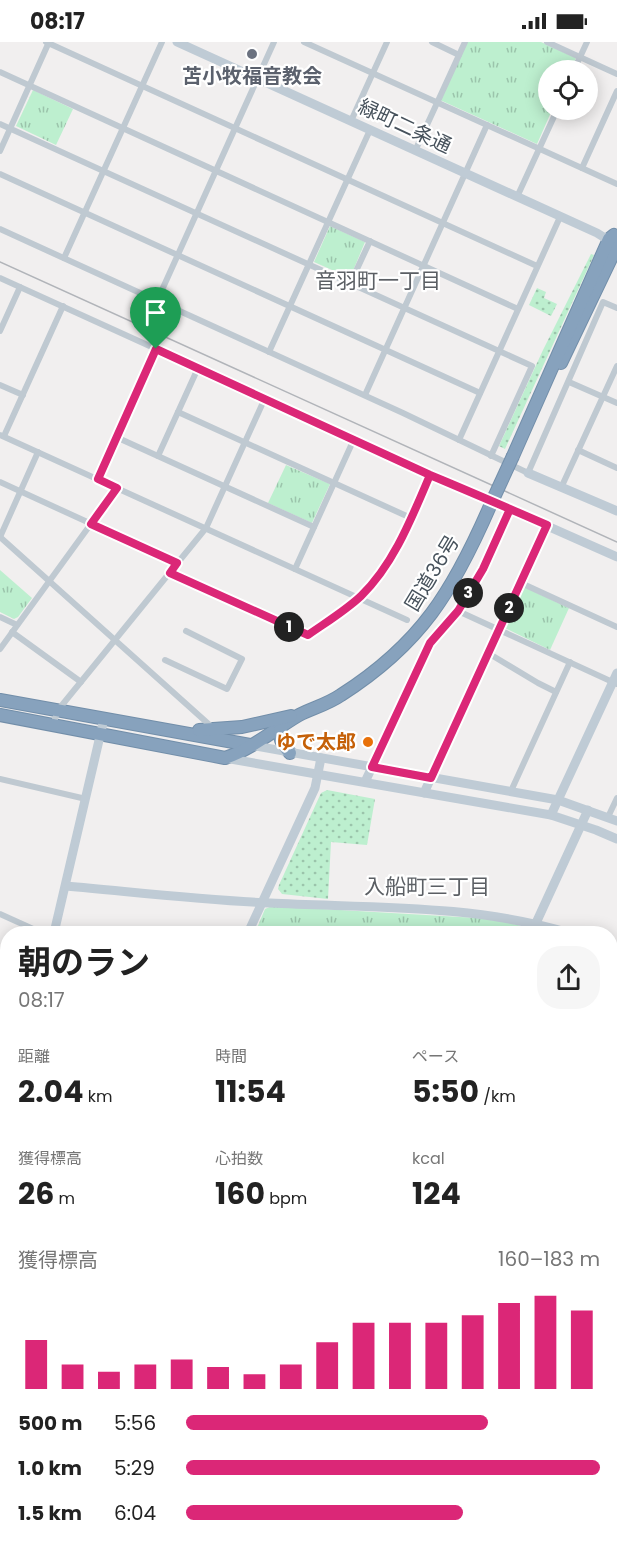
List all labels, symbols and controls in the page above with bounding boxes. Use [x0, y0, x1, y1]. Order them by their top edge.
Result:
text: 08:17 [30, 6, 85, 37]
marker: 苫小牧福音教会 [245, 47, 259, 61]
map controls [538, 60, 598, 120]
button: locate [538, 60, 598, 120]
place label: 苫小牧福音教会 [182, 62, 322, 90]
street label: 緑町二条通 [354, 92, 456, 160]
district label: 音羽町一丁目 [315, 266, 441, 295]
pin [130, 287, 181, 349]
icon: arrive [139, 296, 172, 329]
street label: 国道36号 [398, 530, 466, 616]
pin: 3 [453, 578, 483, 608]
text: 3 [463, 581, 473, 604]
pin: 2 [494, 593, 524, 623]
text: 2 [504, 596, 514, 619]
pin: 1 [274, 612, 304, 642]
text: 1 [286, 615, 292, 638]
place label: ゆで太郎 [276, 728, 356, 756]
marker: ゆで太郎 [361, 735, 375, 749]
district label: 入船町三丁目 [364, 872, 490, 901]
text: 朝のラン [18, 939, 150, 986]
button: share [537, 946, 600, 1009]
text: 08:17 [18, 986, 65, 1014]
text: 距離 [18, 1045, 50, 1068]
text: 時間 [215, 1045, 247, 1068]
text: ペース [412, 1045, 459, 1068]
text: 2.04 [18, 1070, 83, 1113]
text: 11:54 [215, 1070, 286, 1113]
text: 5:50 [412, 1070, 479, 1113]
text: km [83, 1085, 112, 1108]
text: /km [479, 1085, 516, 1108]
text: 獲得標高 [18, 1147, 82, 1170]
text: 心拍数 [215, 1147, 263, 1170]
text: kcal [412, 1147, 445, 1170]
text: 26 [18, 1172, 54, 1215]
text: 160 [215, 1172, 265, 1215]
text: 124 [412, 1172, 461, 1215]
text: m [54, 1187, 75, 1210]
text: bpm [265, 1187, 307, 1210]
text: 160–183 m [498, 1245, 600, 1273]
text: 獲得標高 [18, 1246, 98, 1274]
text: 500 m [18, 1409, 83, 1437]
text: 5:56 [114, 1409, 156, 1437]
text: 1.0 km [18, 1454, 82, 1482]
text: 5:29 [114, 1454, 155, 1482]
text: 1.5 km [18, 1499, 82, 1527]
text: 6:04 [114, 1499, 156, 1527]

